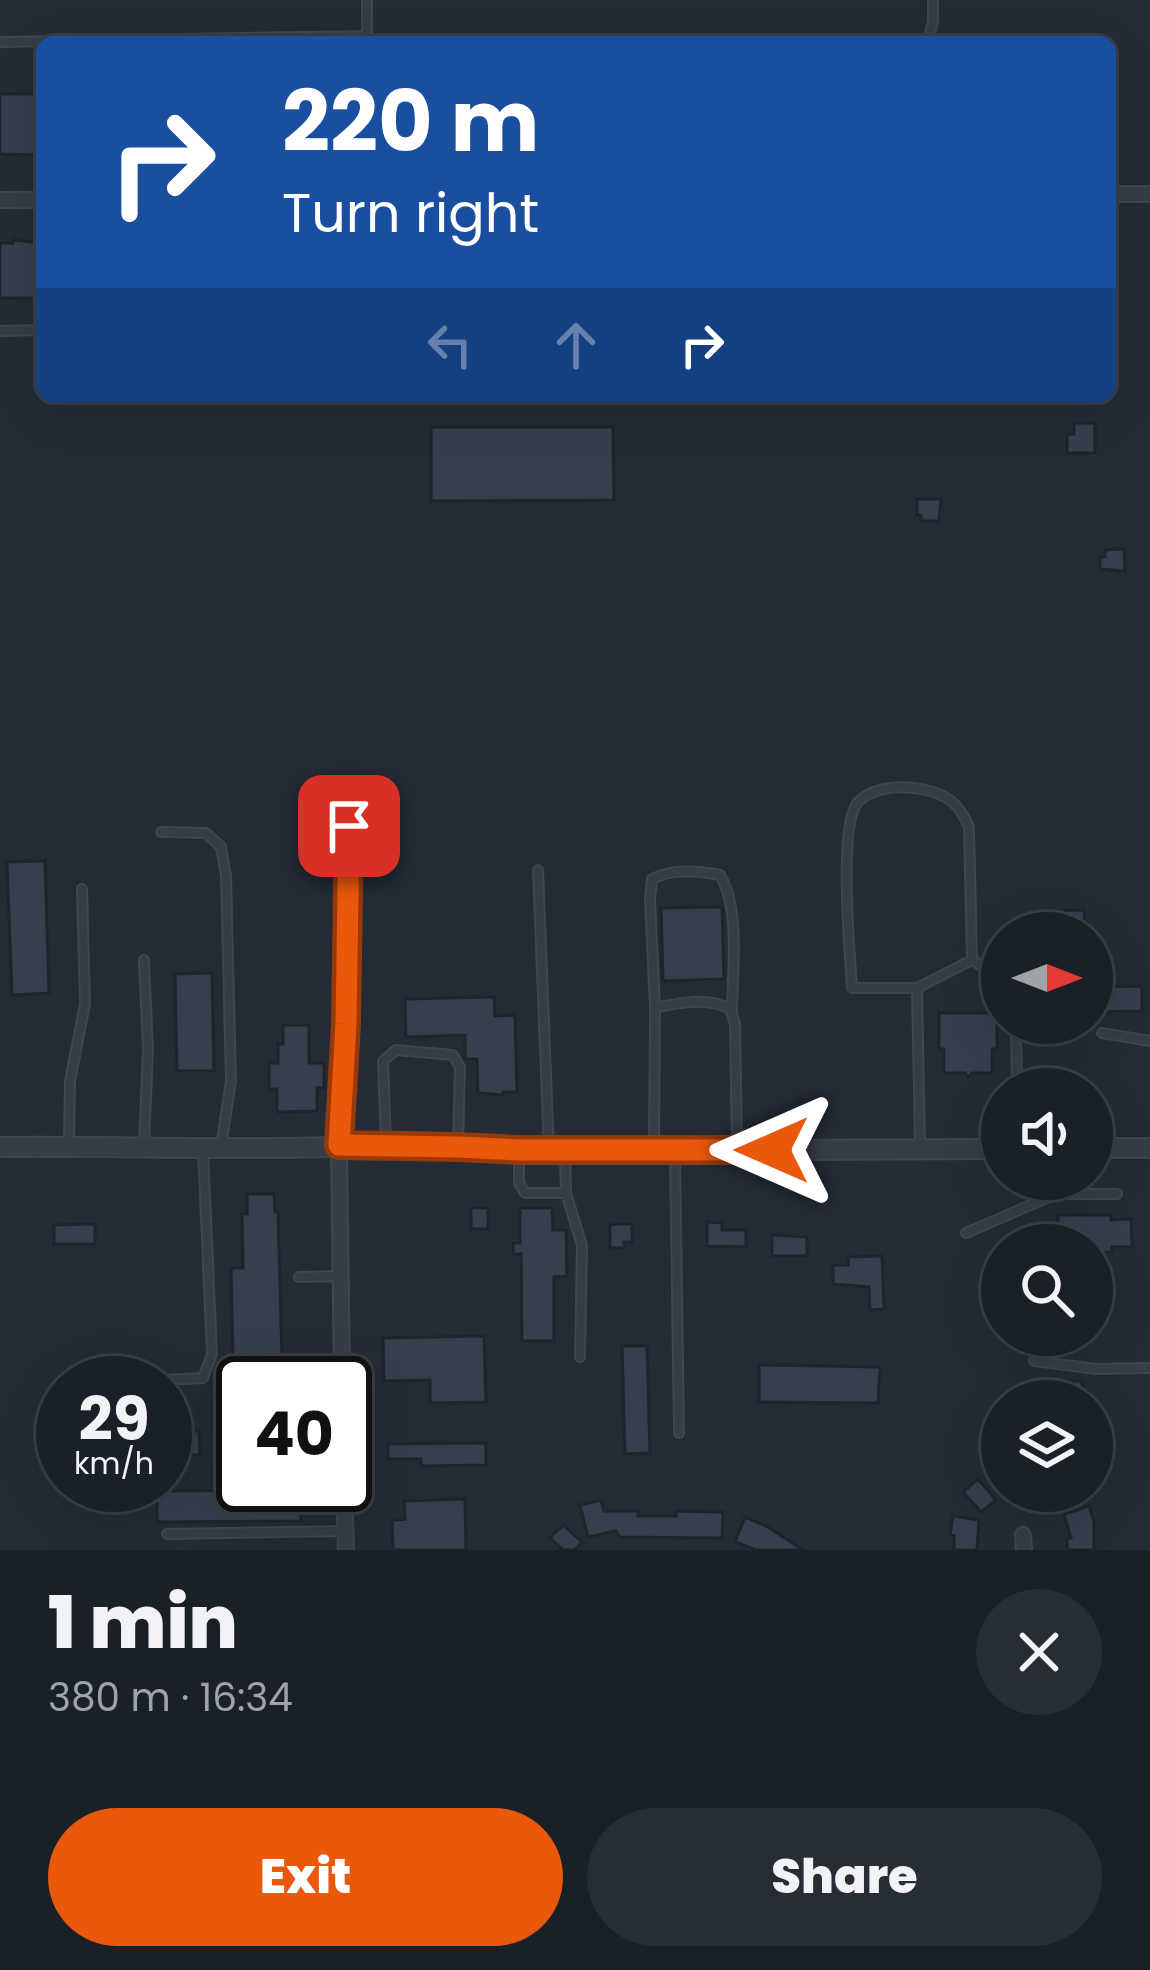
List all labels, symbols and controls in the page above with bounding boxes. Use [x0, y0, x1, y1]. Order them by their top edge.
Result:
text: 220 m [282, 63, 539, 180]
icon: right [84, 84, 240, 240]
text: Turn right [282, 175, 539, 251]
icon: left [417, 312, 483, 378]
icon: ahead [543, 312, 609, 378]
icon: right [669, 312, 735, 378]
pin [298, 775, 400, 877]
icon: arrive [316, 793, 382, 859]
north arrow [981, 912, 1113, 1044]
map controls [981, 912, 1113, 1512]
button: sound [981, 1068, 1113, 1200]
position arrow [709, 1087, 835, 1213]
button: search [981, 1224, 1113, 1356]
speed limit sign: 40 [216, 1356, 372, 1512]
text: 29 [78, 1377, 150, 1461]
button: layers [981, 1380, 1113, 1512]
text: km/h [74, 1442, 154, 1485]
text: 1 min [48, 1572, 238, 1673]
button: close [976, 1589, 1102, 1715]
text: 380 m · 16:34 [48, 1670, 293, 1725]
button: Exit [48, 1808, 563, 1946]
button: Share [587, 1808, 1102, 1946]

